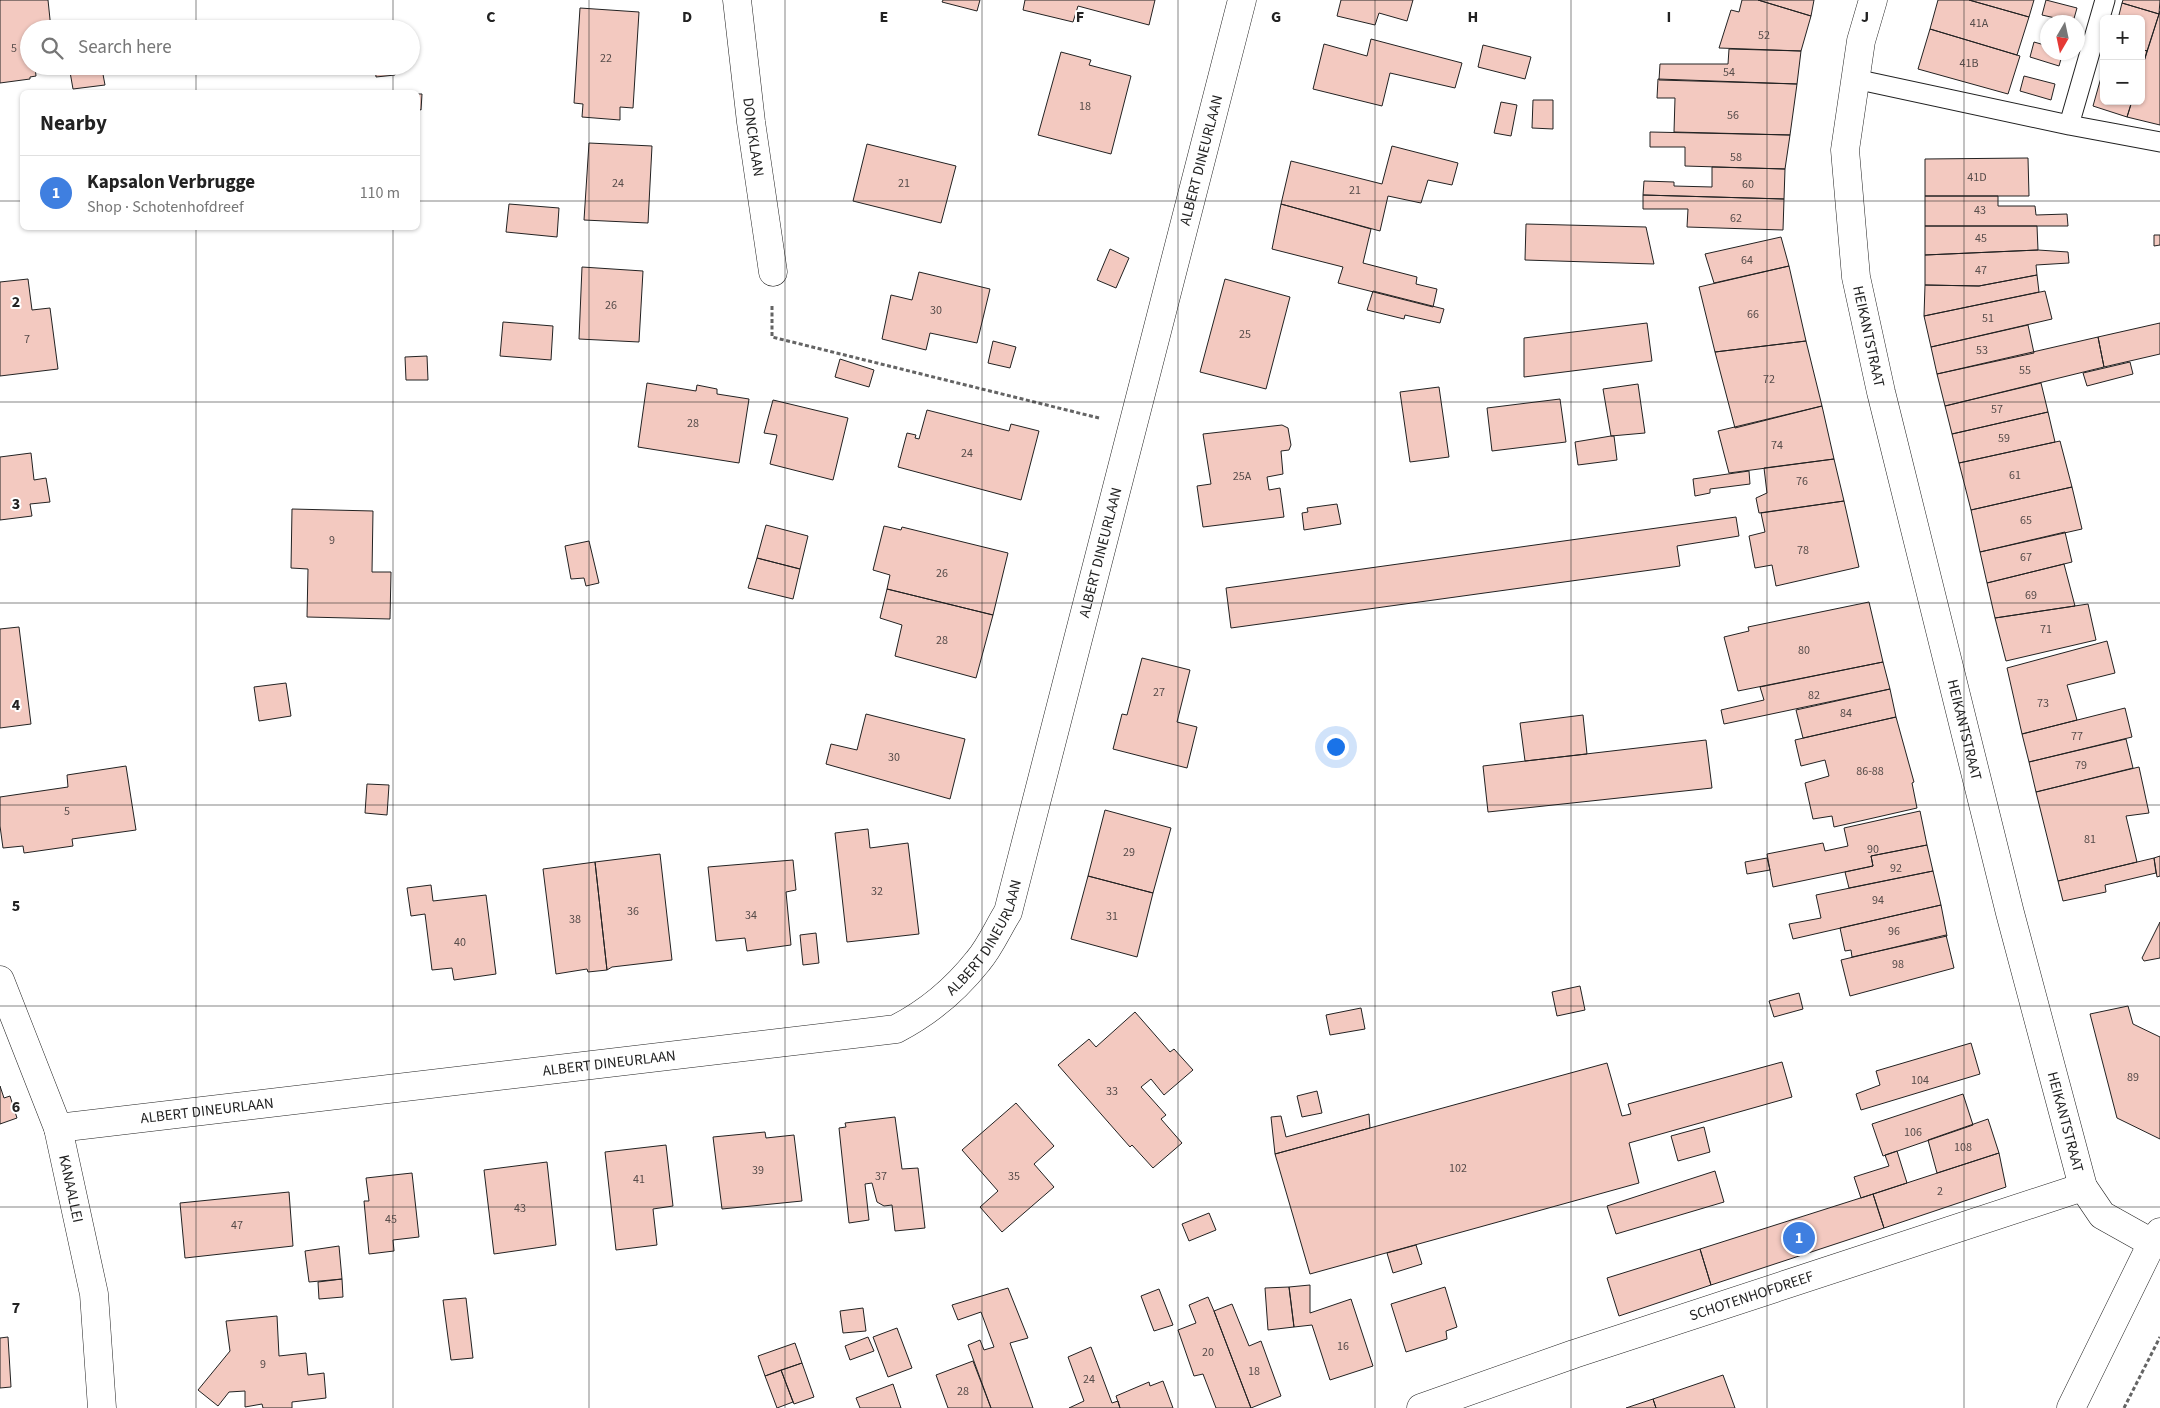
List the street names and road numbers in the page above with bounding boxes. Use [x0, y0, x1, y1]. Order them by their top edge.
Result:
street label: ALBERT DINEURLAAN [1175, 93, 1228, 228]
street label: DONCKLAAN [737, 96, 769, 178]
street label: HEIKANTSTRAAT [1847, 284, 1890, 389]
street label: ALBERT DINEURLAAN [1074, 485, 1128, 620]
street label: HEIKANTSTRAAT [1942, 677, 1987, 782]
street label: ALBERT DINEURLAAN [942, 877, 1027, 1001]
street label: ALBERT DINEURLAAN [541, 1045, 677, 1082]
street label: HEIKANTSTRAAT [2042, 1069, 2089, 1175]
street label: ALBERT DINEURLAAN [139, 1093, 275, 1129]
street label: KANAALLEI [53, 1153, 88, 1225]
street label: SCHOTENHOFDREEF [1687, 1266, 1817, 1326]

